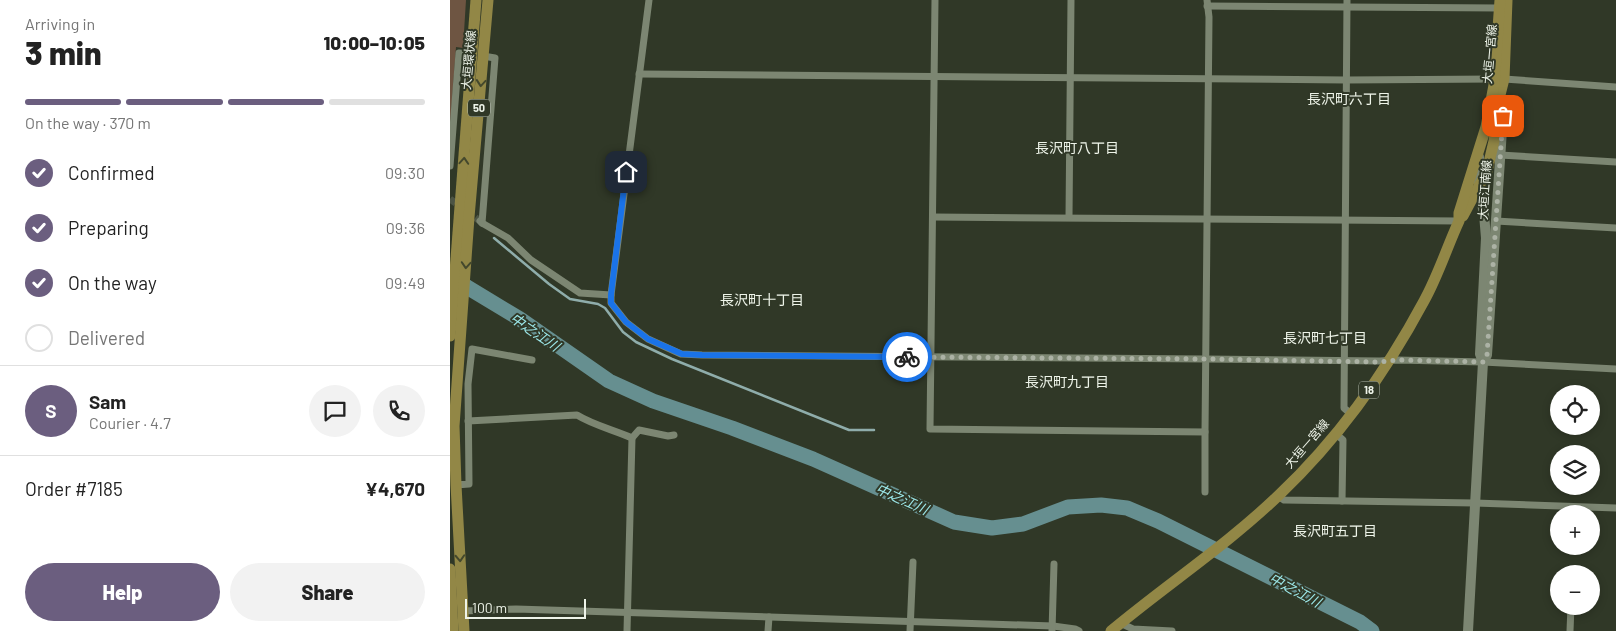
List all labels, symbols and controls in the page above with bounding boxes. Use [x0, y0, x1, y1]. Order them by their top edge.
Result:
text: Arriving in [25, 14, 95, 33]
street label: 大垣一宮線 [1479, 23, 1499, 84]
street label: 大垣環状線 [458, 29, 478, 90]
text: 10:00–10:05 [323, 31, 425, 54]
text: 3 min [25, 33, 102, 71]
one-way arrow [476, 80, 487, 88]
district label: 長沢町六丁目 [1307, 90, 1391, 107]
pin [1482, 95, 1524, 137]
road number: 50 [468, 100, 490, 116]
icon: bag [1489, 102, 1517, 130]
text: On the way · 370 m [25, 113, 151, 132]
district label: 長沢町八丁目 [1035, 139, 1119, 156]
pin [605, 151, 647, 193]
one-way arrow [458, 157, 469, 165]
icon: home [612, 158, 640, 186]
icon: check [25, 159, 53, 187]
street label: 大垣江南線 [1475, 160, 1493, 220]
text: Confirmed [68, 161, 155, 184]
text: 09:30 [385, 163, 425, 182]
icon: check [25, 214, 53, 242]
text: Preparing [68, 216, 149, 239]
text: 09:36 [386, 218, 425, 237]
one-way arrow [460, 261, 471, 269]
icon: check [25, 269, 53, 297]
text: On the way [68, 271, 157, 294]
text: 09:49 [385, 273, 425, 292]
district label: 長沢町十丁目 [720, 291, 804, 308]
water label: 中之江川 [507, 309, 565, 355]
text: Delivered [68, 326, 145, 349]
district label: 長沢町七丁目 [1283, 329, 1367, 346]
courier [882, 332, 932, 382]
icon: bike [893, 343, 921, 371]
district label: 長沢町九丁目 [1025, 373, 1109, 390]
road number: 18 [1359, 382, 1379, 398]
button: chat [309, 385, 361, 437]
button: phone [373, 385, 425, 437]
map controls [1550, 385, 1600, 615]
button: locate [1550, 385, 1600, 435]
text: Sam [89, 390, 126, 413]
text: S [45, 399, 57, 422]
text: Courier · 4.7 [89, 413, 171, 432]
street label: 大垣一宮線 [1281, 416, 1331, 471]
button: layers [1550, 445, 1600, 495]
text: Order #7185 [25, 477, 123, 500]
text: ¥4,670 [365, 477, 425, 500]
water label: 中之江川 [873, 479, 933, 519]
button: + [1550, 505, 1600, 555]
district label: 長沢町五丁目 [1293, 522, 1377, 539]
one-way arrow [455, 555, 465, 563]
button: Help [25, 563, 220, 621]
button: Share [230, 563, 425, 621]
button: − [1550, 565, 1600, 615]
water label: 中之江川 [1267, 569, 1326, 611]
scale bar [465, 596, 586, 619]
text: 100 m [472, 599, 507, 616]

